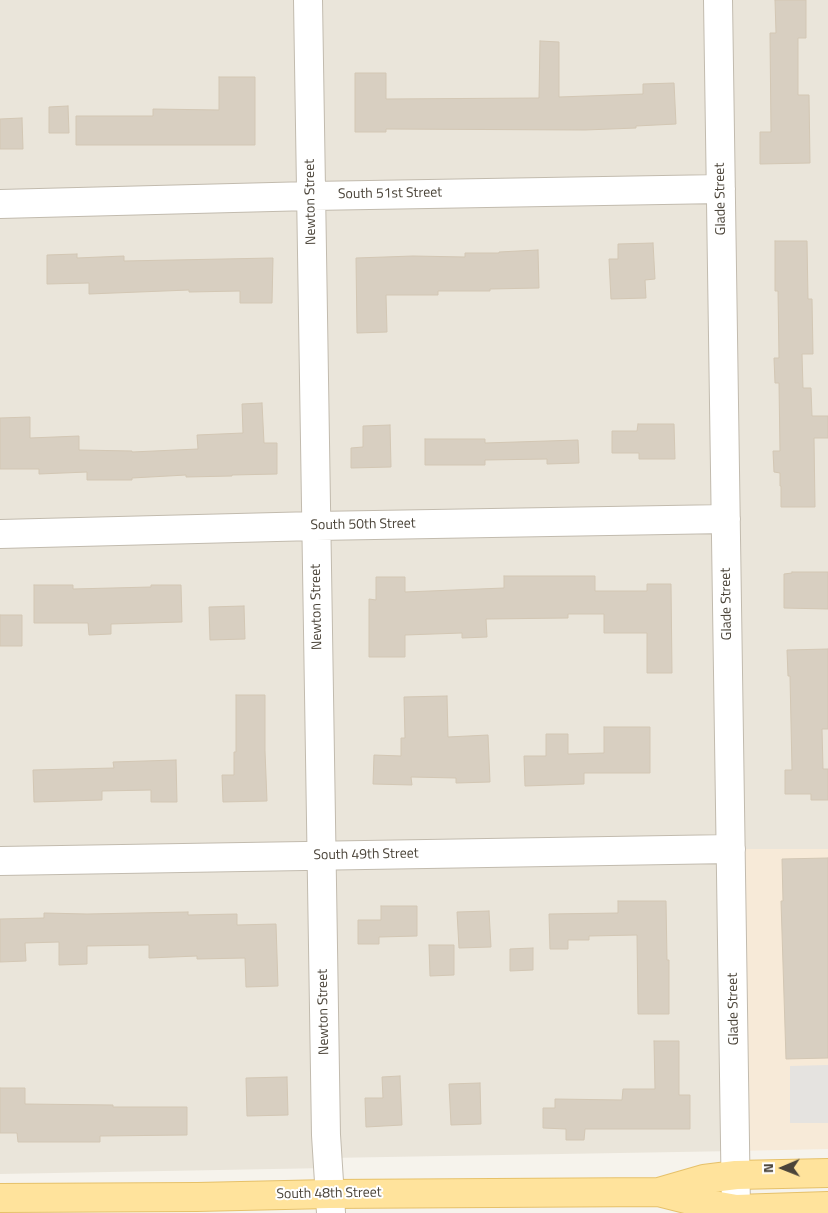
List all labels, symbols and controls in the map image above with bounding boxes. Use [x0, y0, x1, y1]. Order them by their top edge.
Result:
street label: Newton Street [302, 159, 320, 245]
street label: Glade Street [712, 163, 730, 235]
street label: South 51st Street [338, 185, 442, 203]
street label: South 50th Street [310, 516, 416, 534]
street label: Newton Street [308, 564, 326, 650]
street label: Glade Street [718, 568, 736, 640]
street label: South 49th Street [313, 846, 419, 864]
street label: Newton Street [315, 969, 333, 1055]
street label: Glade Street [725, 973, 743, 1045]
north arrow [758, 1143, 808, 1193]
text: N [757, 1163, 778, 1173]
street label: South 48th Street [276, 1185, 382, 1203]

